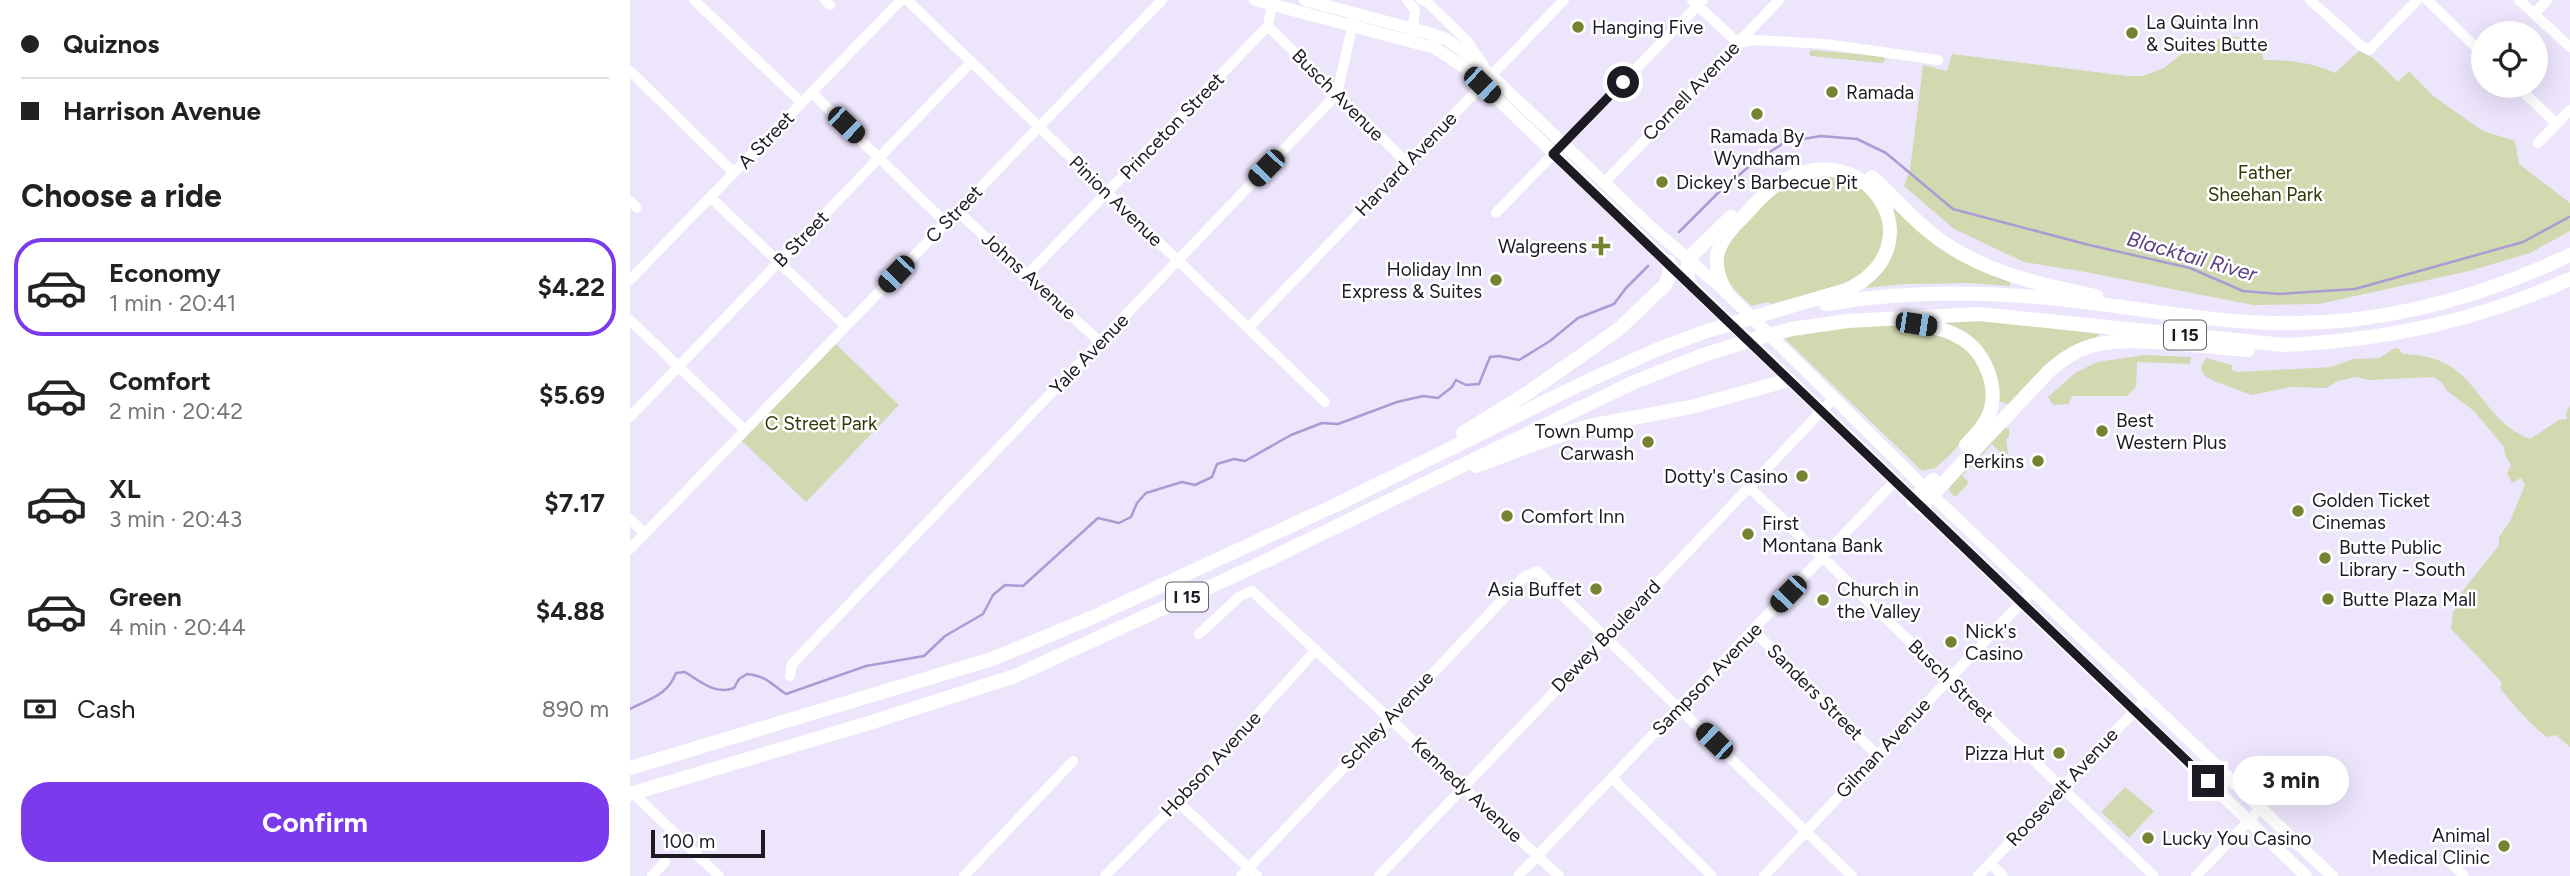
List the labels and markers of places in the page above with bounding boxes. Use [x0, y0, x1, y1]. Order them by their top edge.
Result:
place label: La Quinta Inn & Suites Butte [2146, 11, 2268, 56]
place label: Hanging Five [1592, 16, 1703, 39]
marker: Hanging Five [1570, 19, 1586, 35]
marker: La Quinta Inn & Suites Butte [2124, 25, 2140, 41]
place label: Ramada [1846, 81, 1914, 104]
marker: Ramada [1824, 84, 1840, 100]
marker: Ramada By Wyndham [1749, 106, 1765, 122]
place label: Ramada By Wyndham [1710, 125, 1804, 170]
place label: Dickey's Barbecue Pit [1676, 171, 1858, 194]
marker: Dickey's Barbecue Pit [1654, 174, 1670, 190]
place label: Walgreens [1498, 235, 1587, 258]
marker: Walgreens [1593, 238, 1609, 254]
place label: Holiday Inn Express & Suites [1341, 258, 1482, 303]
marker: Holiday Inn Express & Suites [1488, 272, 1504, 288]
place label: Best Western Plus [2116, 409, 2227, 454]
place label: Town Pump Carwash [1535, 420, 1634, 465]
marker: Best Western Plus [2094, 423, 2110, 439]
marker: Town Pump Carwash [1640, 434, 1656, 450]
place label: Perkins [1963, 450, 2024, 473]
marker: Perkins [2030, 453, 2046, 469]
place label: Dotty's Casino [1664, 465, 1788, 488]
marker: Dotty's Casino [1794, 468, 1810, 484]
place label: Golden Ticket Cinemas [2312, 489, 2430, 534]
marker: Golden Ticket Cinemas [2290, 503, 2306, 519]
place label: Comfort Inn [1521, 505, 1625, 528]
marker: Comfort Inn [1499, 508, 1515, 524]
place label: First Montana Bank [1762, 512, 1883, 557]
marker: First Montana Bank [1740, 526, 1756, 542]
place label: Butte Public Library - South [2339, 536, 2465, 581]
marker: Butte Public Library - South [2317, 550, 2333, 566]
place label: Asia Buffet [1488, 578, 1582, 601]
place label: Church in the Valley [1837, 578, 1920, 623]
marker: Asia Buffet [1588, 581, 1604, 597]
place label: Butte Plaza Mall [2342, 588, 2476, 611]
marker: Butte Plaza Mall [2320, 591, 2336, 607]
marker: Church in the Valley [1815, 592, 1831, 608]
place label: Nick's Casino [1965, 620, 2023, 665]
marker: Nick's Casino [1943, 634, 1959, 650]
place label: Pizza Hut [1964, 742, 2045, 765]
marker: Pizza Hut [2051, 745, 2067, 761]
place label: Animal Medical Clinic [2372, 824, 2490, 869]
place label: Lucky You Casino [2162, 827, 2312, 850]
marker: Lucky You Casino [2140, 830, 2156, 846]
marker: Animal Medical Clinic [2496, 838, 2512, 854]

